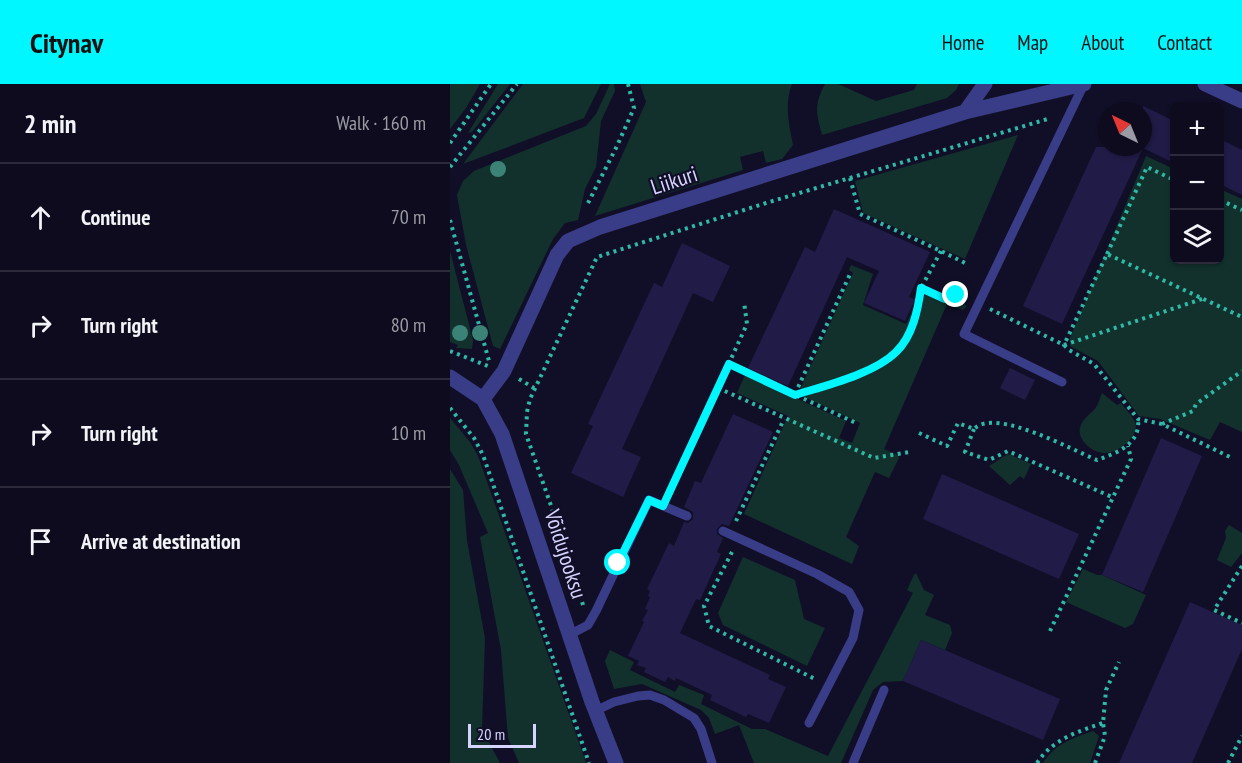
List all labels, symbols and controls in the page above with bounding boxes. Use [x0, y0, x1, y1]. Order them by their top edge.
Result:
text: Citynav [30, 24, 103, 61]
text: Home [942, 29, 984, 56]
text: Map [1017, 29, 1048, 56]
text: About [1081, 29, 1124, 56]
text: Contact [1157, 29, 1212, 56]
north arrow [1098, 102, 1152, 156]
map controls [1170, 102, 1224, 264]
button: + [1170, 102, 1224, 156]
text: 2 min [24, 107, 77, 140]
text: Walk · 160 m [336, 110, 426, 136]
button: − [1170, 156, 1224, 210]
street label: Liikuri [647, 159, 701, 201]
icon: ahead [24, 201, 57, 234]
text: Continue [81, 203, 151, 231]
text: 70 m [391, 204, 426, 230]
button: layers [1170, 210, 1224, 264]
route end [942, 281, 968, 307]
icon: right [24, 309, 57, 342]
text: Turn right [81, 311, 158, 339]
text: 80 m [391, 312, 426, 338]
icon: right [24, 417, 57, 450]
text: Turn right [81, 419, 158, 447]
text: 10 m [391, 420, 426, 446]
street label: Võidujooksu [538, 505, 594, 602]
icon: arrive [24, 525, 57, 558]
text: Arrive at destination [81, 527, 241, 555]
route start [604, 549, 630, 575]
scale bar [468, 721, 536, 748]
text: 20 m [477, 724, 505, 744]

